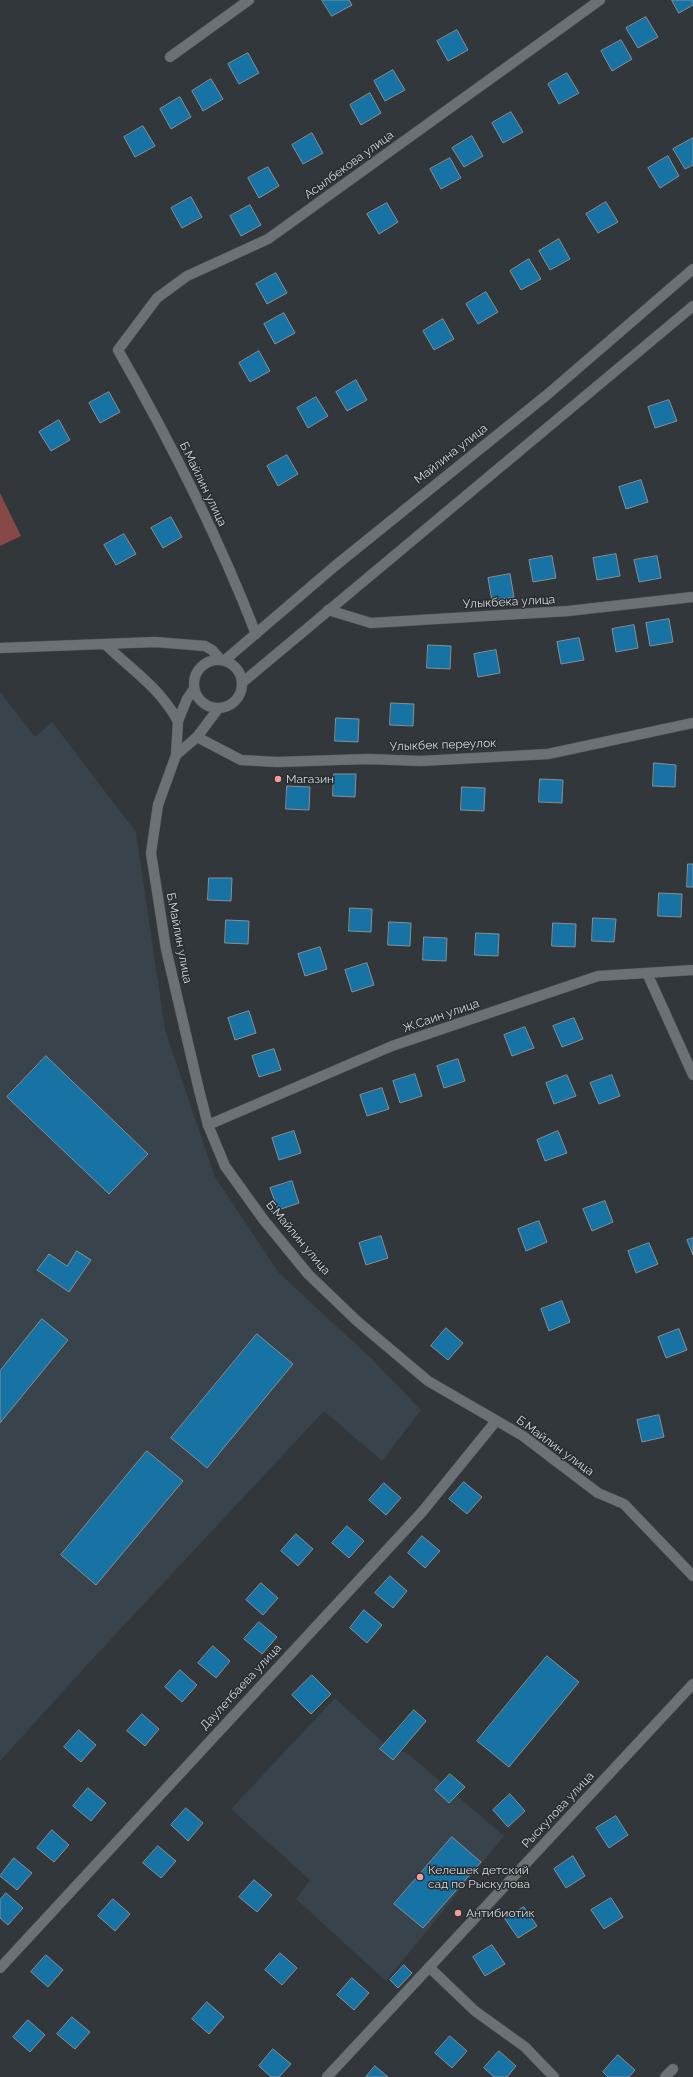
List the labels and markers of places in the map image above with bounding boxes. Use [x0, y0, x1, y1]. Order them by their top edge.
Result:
place label: Магазин [286, 772, 334, 786]
marker: Магазин [273, 774, 283, 784]
place label: Келешек детский сад по Рыскулова [428, 1863, 530, 1891]
marker: Келешек детский сад по Рыскулова [415, 1872, 425, 1882]
place label: Антибиотик [466, 1906, 535, 1920]
marker: Антибиотик [453, 1908, 463, 1918]

